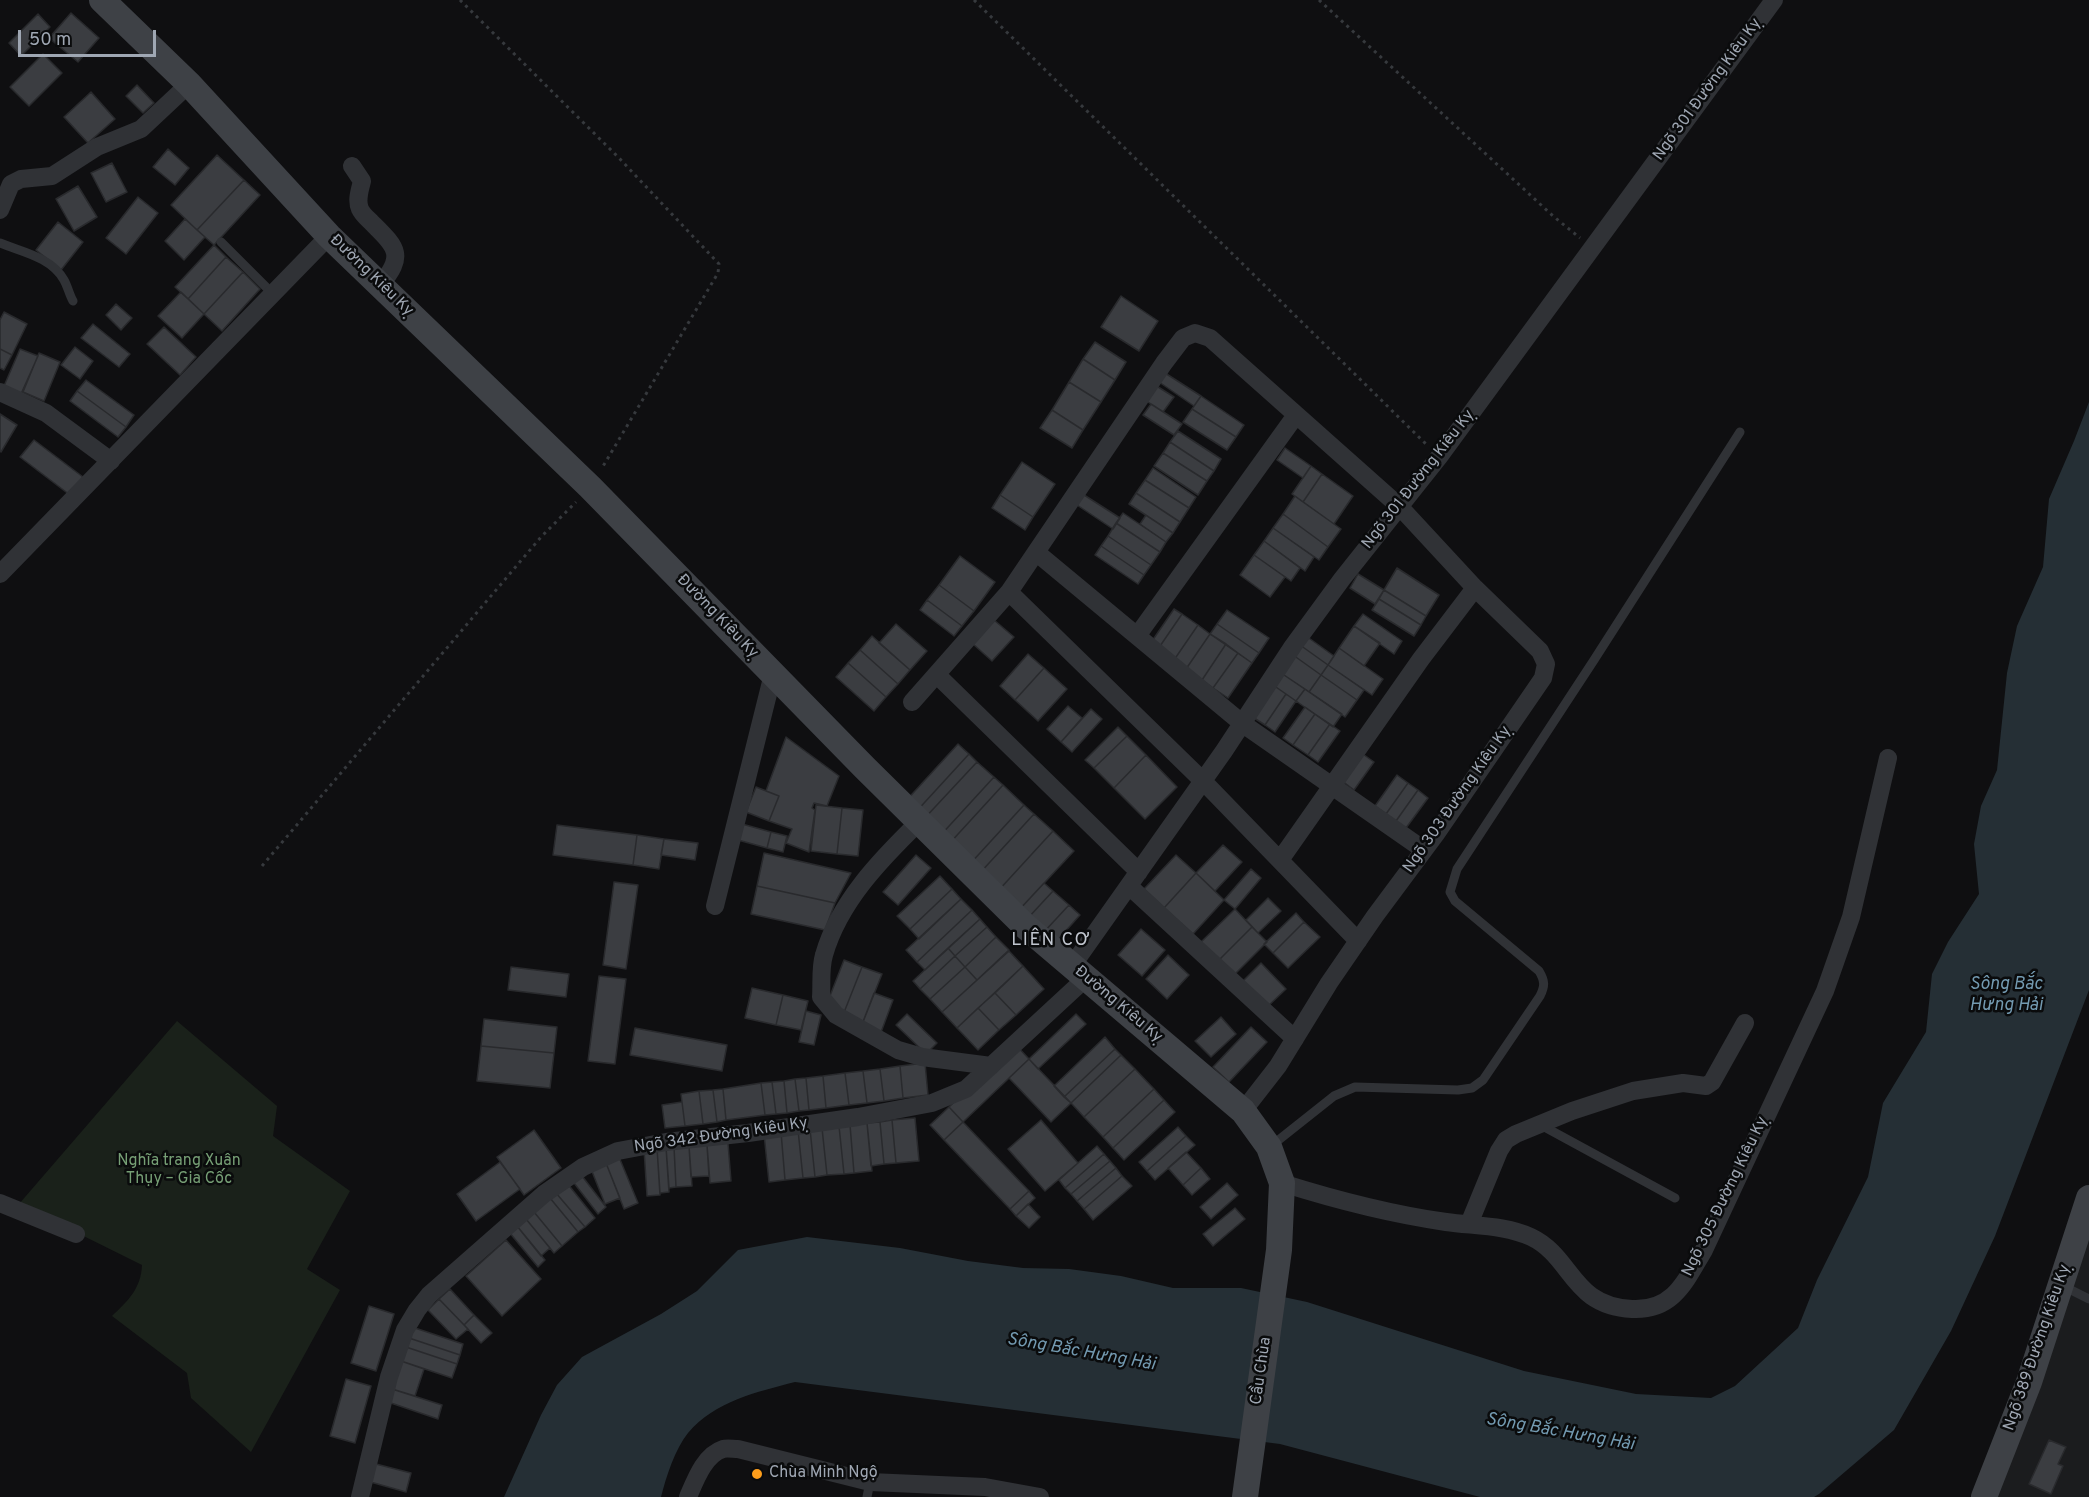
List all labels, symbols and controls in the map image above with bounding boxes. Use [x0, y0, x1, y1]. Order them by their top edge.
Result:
street label: Ngõ 301 Đường Kiêu Kỵ [1650, 15, 1766, 165]
scale bar [21, 18, 159, 56]
text: 50 m [29, 29, 71, 52]
street label: Đường Kiêu Kỵ [325, 231, 417, 321]
street label: Ngõ 301 Đường Kiêu Kỵ [1359, 406, 1479, 554]
street label: Đường Kiêu Kỵ [672, 571, 762, 663]
street label: Ngõ 303 Đường Kiêu Kỵ [1400, 723, 1516, 877]
district label: LIÊN CƠ [1011, 930, 1091, 952]
street label: Đường Kiêu Kỵ [1070, 963, 1166, 1047]
water label: Sông Bắc Hưng Hải [1969, 974, 2043, 1016]
street label: Ngõ 342 Đường Kiêu Kỵ [633, 1114, 809, 1158]
street label: Ngõ 305 Đường Kiêu Kỵ [1679, 1114, 1773, 1280]
park label: Nghĩa trang Xuân Thụy – Gia Cốc [117, 1152, 241, 1190]
street label: Ngõ 389 Đường Kiêu Kỵ [2001, 1262, 2075, 1434]
water label: Sông Bắc Hưng Hải [1005, 1329, 1157, 1377]
street label: Cầu Chùa [1248, 1336, 1276, 1406]
water label: Sông Bắc Hưng Hải [1484, 1409, 1636, 1457]
place label: Chùa Minh Ngộ [769, 1464, 878, 1484]
marker: Chùa Minh Ngộ [750, 1467, 764, 1481]

